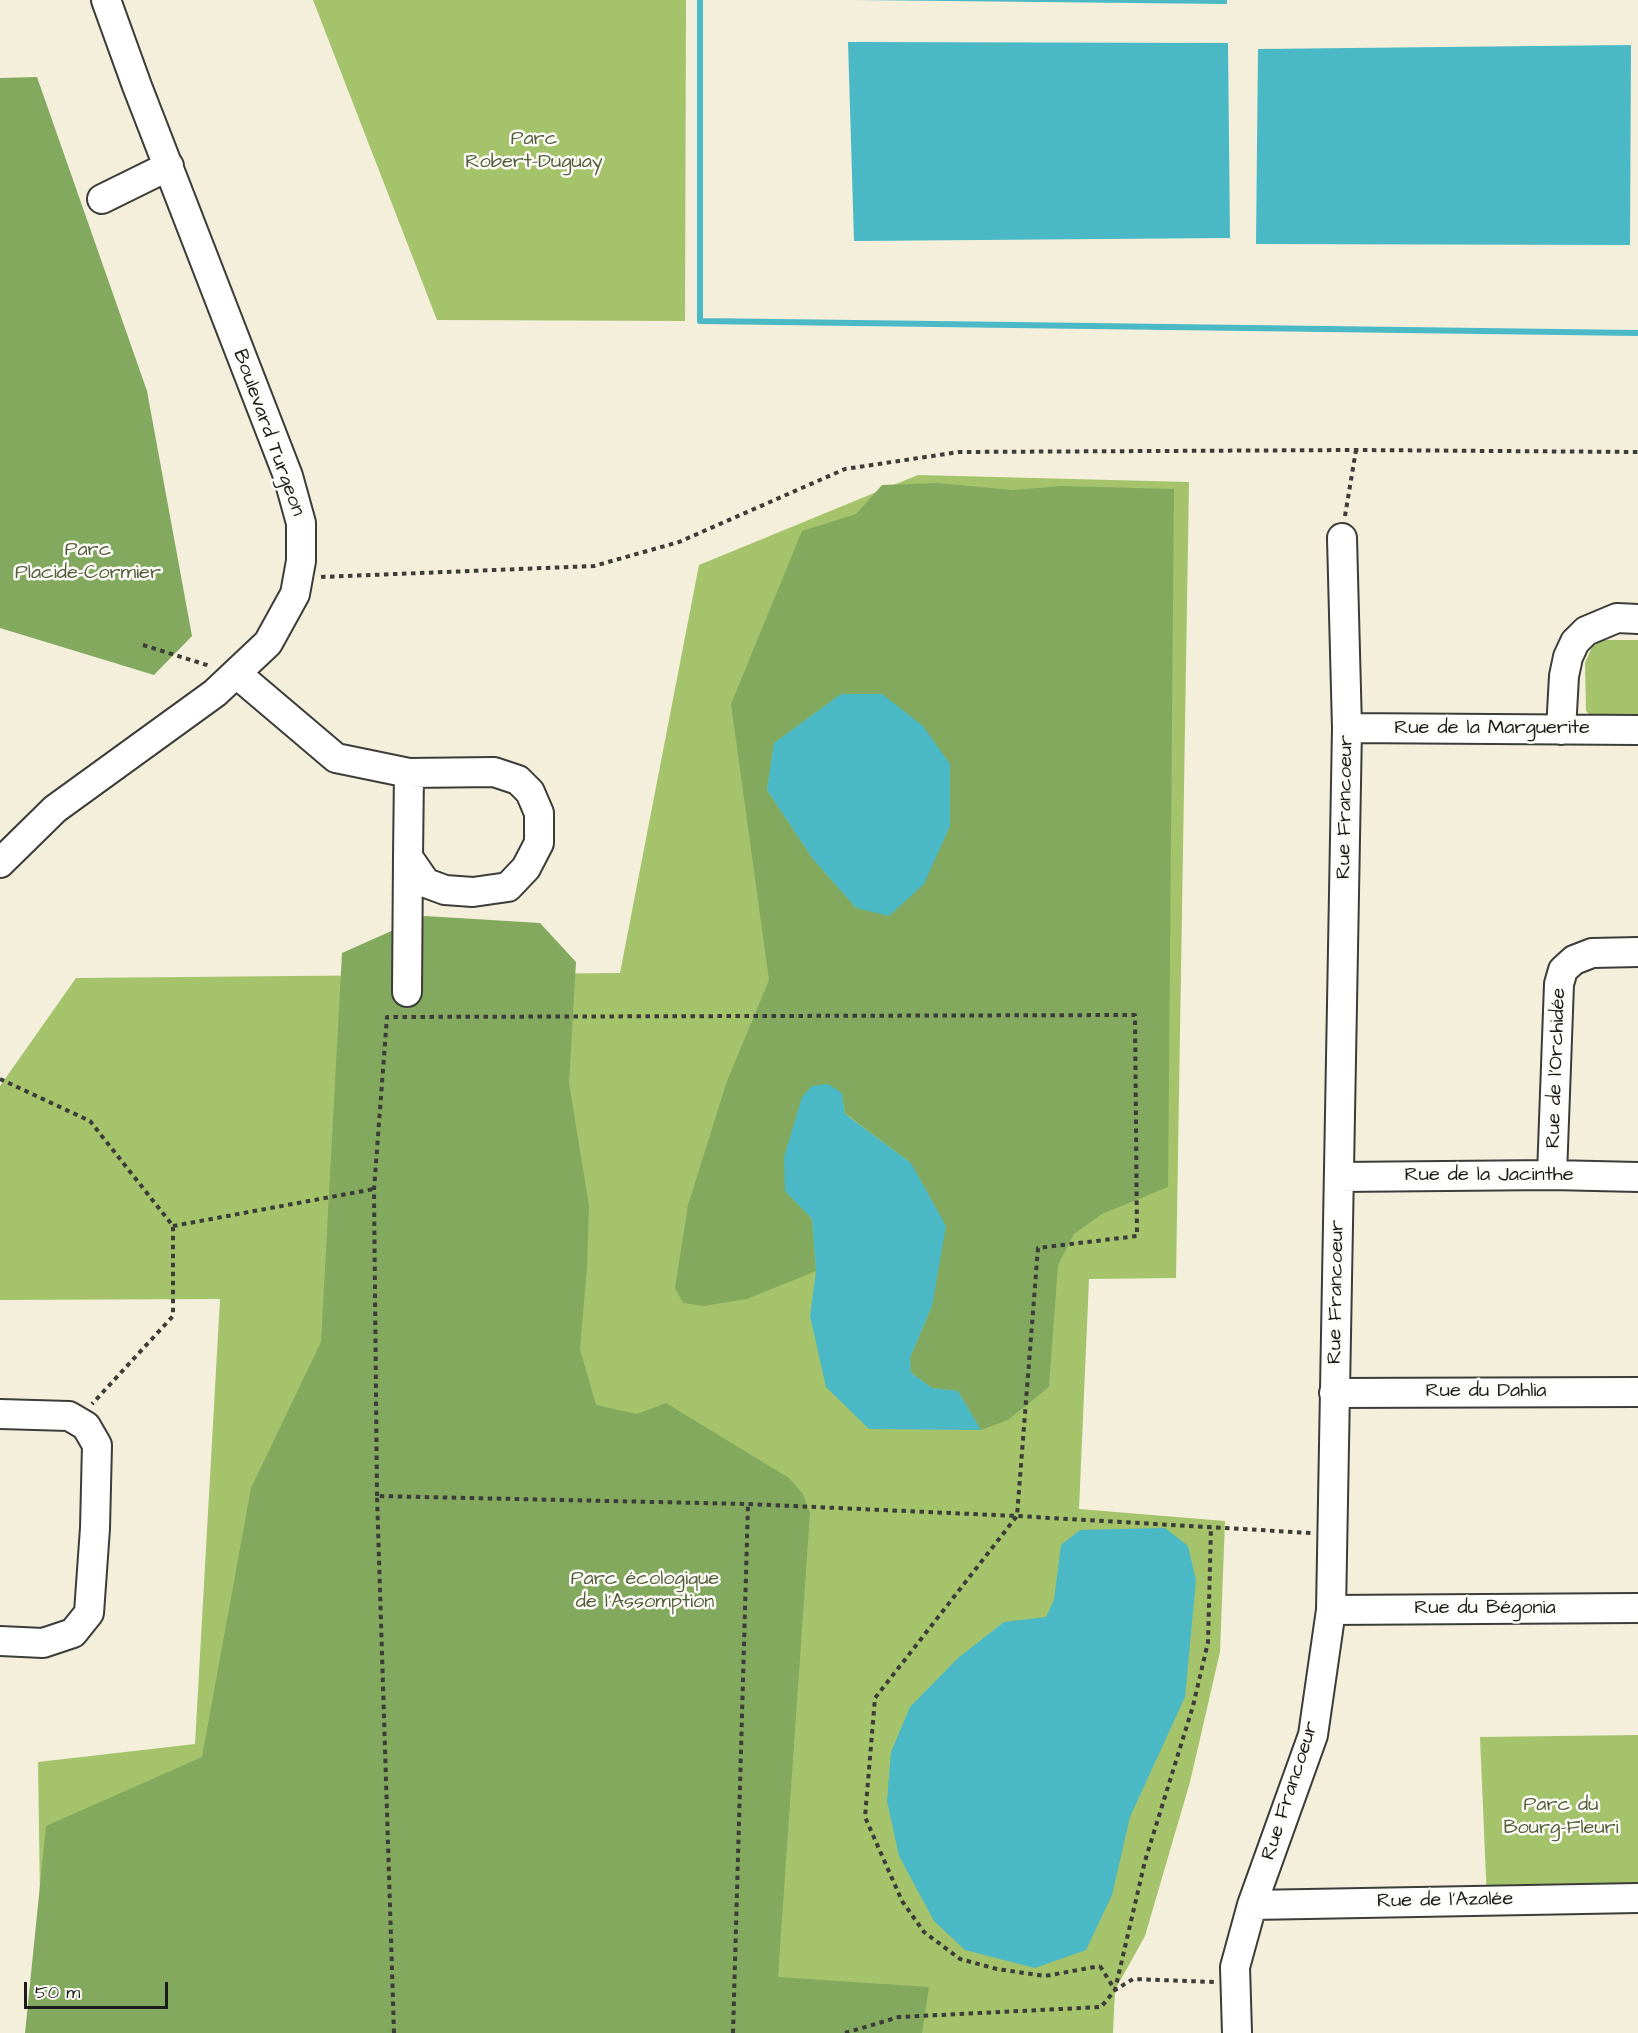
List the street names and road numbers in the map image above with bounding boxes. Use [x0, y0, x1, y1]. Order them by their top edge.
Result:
street label: Boulevard Turgeon [227, 346, 309, 520]
street label: Rue de la Marguerite [1394, 717, 1590, 741]
street label: Rue Francoeur [1333, 735, 1359, 879]
street label: Rue de l'Orchidée [1542, 987, 1572, 1149]
street label: Rue de la Jacinthe [1405, 1164, 1573, 1188]
street label: Rue Francoeur [1324, 1220, 1350, 1364]
street label: Rue du Dahlia [1425, 1380, 1547, 1404]
street label: Rue du Bégonia [1414, 1597, 1556, 1621]
street label: Rue Francoeur [1257, 1719, 1325, 1863]
street label: Rue de l'Azalée [1377, 1888, 1513, 1914]

